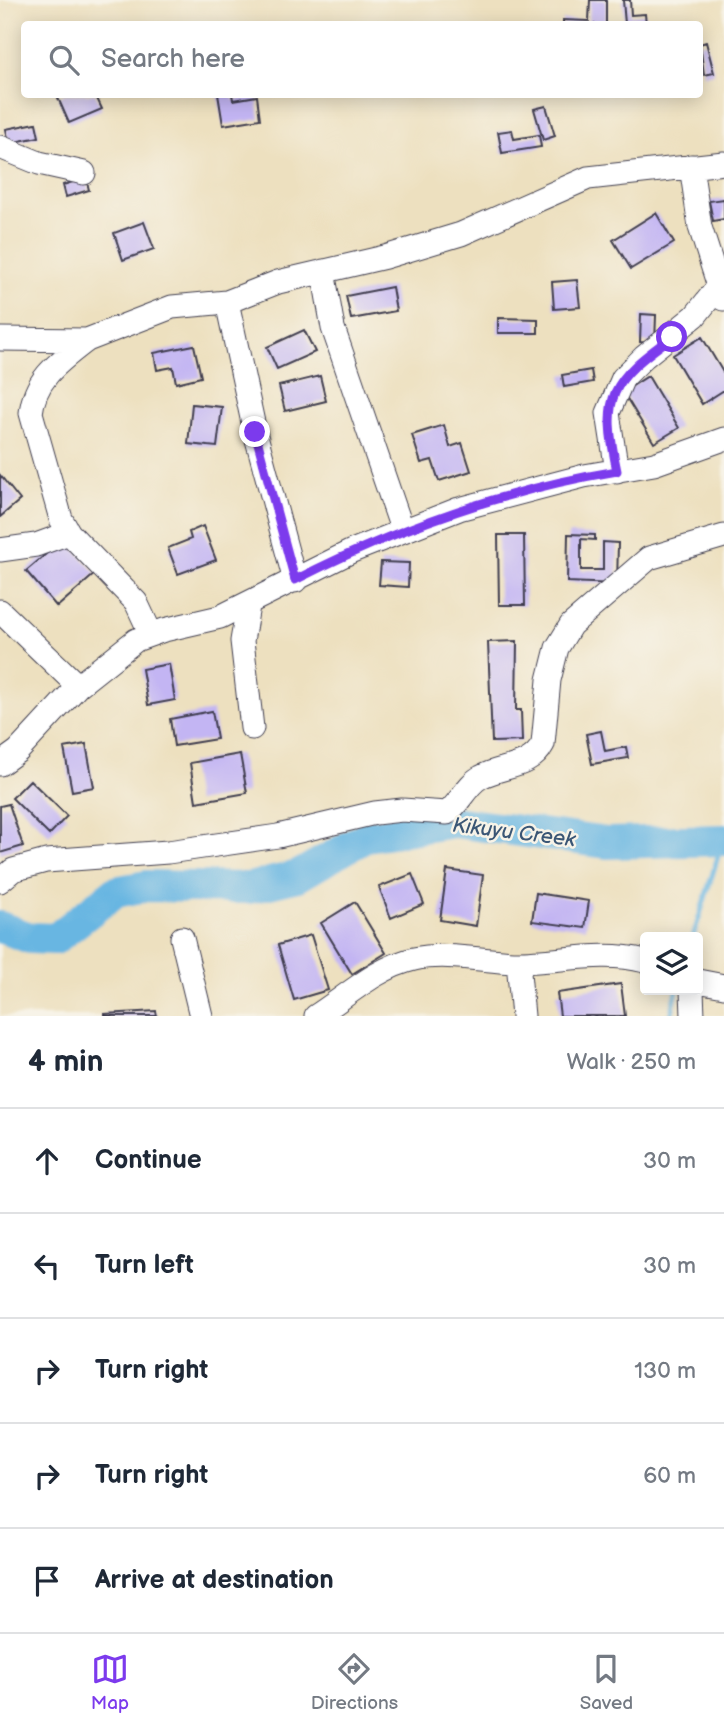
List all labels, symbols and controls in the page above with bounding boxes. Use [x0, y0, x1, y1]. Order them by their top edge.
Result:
search box [21, 21, 703, 98]
icon: search [45, 41, 83, 79]
text: Search here [101, 44, 245, 75]
route start [656, 321, 687, 352]
route end [239, 416, 270, 447]
water label: Kikuyu Creek [451, 813, 578, 853]
map controls [640, 932, 703, 995]
button: layers [640, 932, 703, 995]
text: 4 min [28, 1044, 103, 1080]
text: Walk · 250 m [566, 1048, 696, 1076]
icon: ahead [28, 1142, 66, 1180]
text: Continue [95, 1145, 202, 1176]
text: 30 m [643, 1147, 696, 1175]
icon: left [28, 1247, 66, 1285]
text: Turn left [95, 1250, 194, 1281]
text: 30 m [643, 1252, 696, 1280]
icon: right [28, 1352, 66, 1390]
text: Turn right [95, 1355, 208, 1386]
text: 130 m [634, 1357, 696, 1385]
icon: right [28, 1457, 66, 1495]
text: Turn right [95, 1460, 208, 1491]
text: 60 m [643, 1462, 696, 1490]
icon: arrive [28, 1562, 66, 1600]
text: Arrive at destination [95, 1565, 334, 1596]
tab: Map [91, 1650, 129, 1715]
tab: Directions [311, 1650, 398, 1715]
tab: Saved [580, 1650, 633, 1715]

